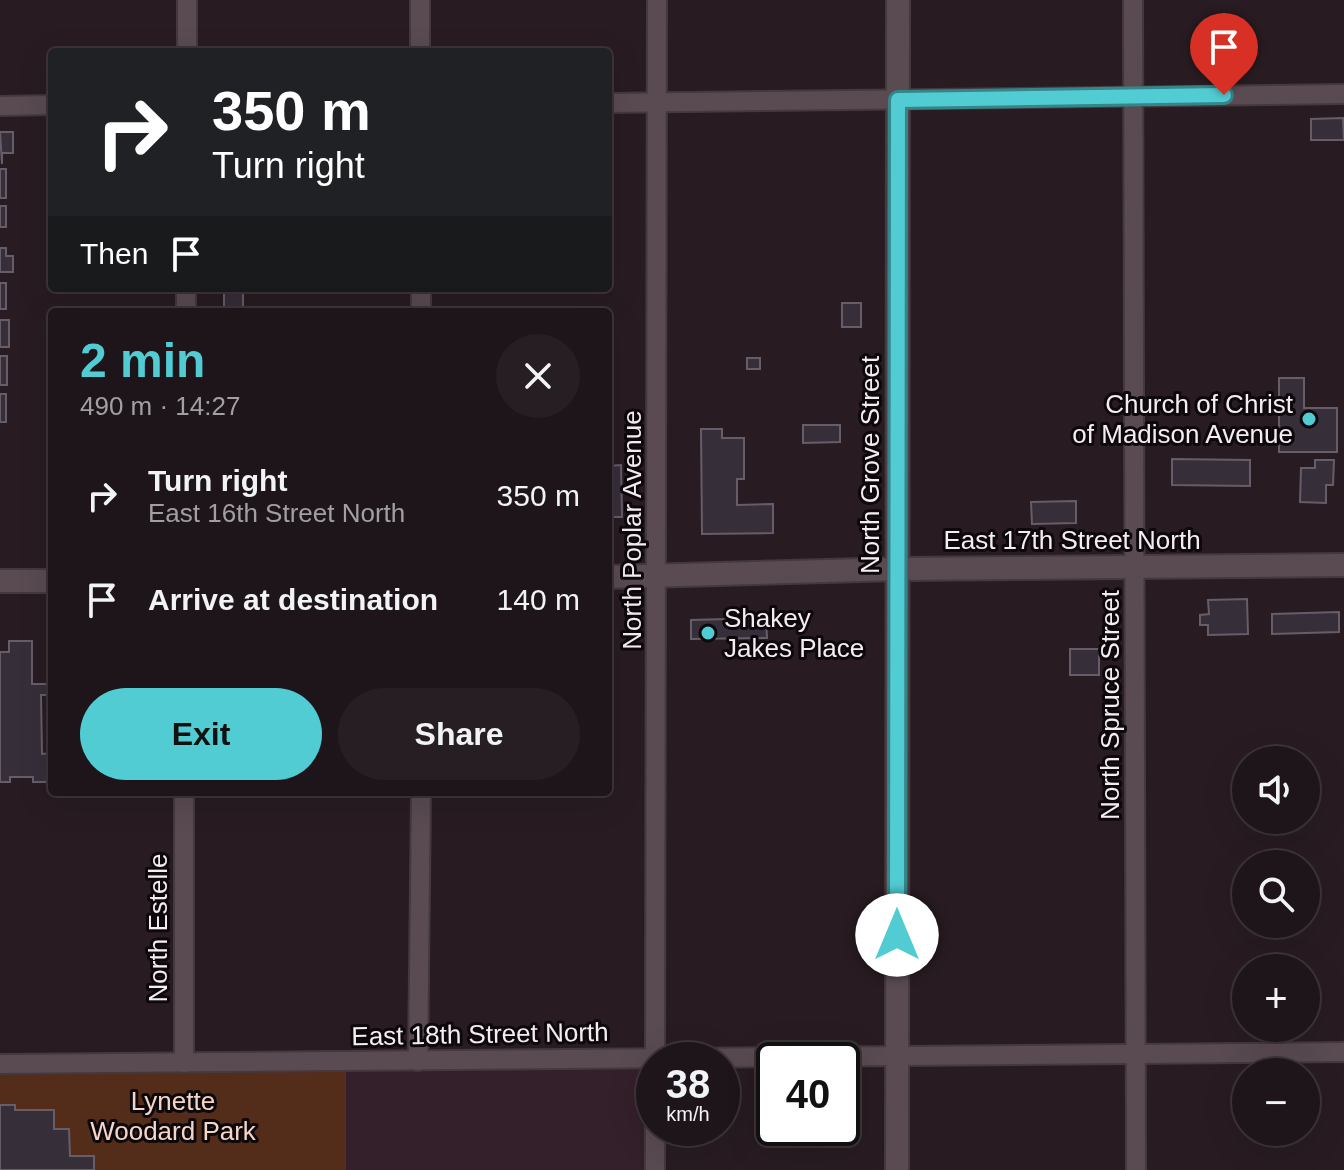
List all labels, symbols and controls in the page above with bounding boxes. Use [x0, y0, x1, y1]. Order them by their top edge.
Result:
pin [1190, 13, 1258, 95]
icon: arrive [1202, 25, 1246, 69]
text: 350 m [212, 79, 371, 142]
icon: right [80, 80, 184, 184]
text: Turn right [212, 145, 365, 186]
icon: arrive [164, 232, 208, 276]
text: Then [80, 237, 148, 270]
text: 2 min [80, 334, 205, 387]
button: close [496, 334, 580, 418]
street label: North Grove Street [855, 355, 885, 574]
place label: Church of Christ of Madison Avenue [1072, 389, 1294, 449]
text: 490 m · 14:27 [80, 391, 240, 421]
street label: North Poplar Avenue [617, 410, 647, 650]
marker: Church of Christ of Madison Avenue [1300, 410, 1318, 428]
text: Turn right [148, 464, 287, 497]
icon: right [80, 474, 124, 518]
text: 350 m [497, 479, 580, 512]
text: East 16th Street North [148, 498, 405, 528]
street label: East 17th Street North [943, 525, 1201, 555]
icon: arrive [80, 578, 124, 622]
text: Arrive at destination [148, 583, 438, 616]
text: 140 m [497, 583, 580, 616]
street label: North Spruce Street [1095, 589, 1125, 820]
place label: Shakey Jakes Place [724, 603, 864, 663]
marker: Shakey Jakes Place [699, 624, 717, 642]
button: Exit [80, 688, 322, 780]
button: Share [338, 688, 580, 780]
map controls [1232, 746, 1320, 1146]
button: sound [1232, 746, 1320, 834]
button: search [1232, 850, 1320, 938]
street label: North Estelle [143, 854, 173, 1002]
position arrow [855, 893, 939, 977]
button: + [1232, 954, 1320, 1042]
street label: East 18th Street North [351, 1017, 609, 1051]
speed limit sign: 40 [756, 1042, 860, 1146]
button: − [1232, 1058, 1320, 1146]
text: 38 [666, 1062, 710, 1106]
park label: Lynette Woodard Park [90, 1086, 257, 1146]
text: km/h [666, 1103, 710, 1125]

